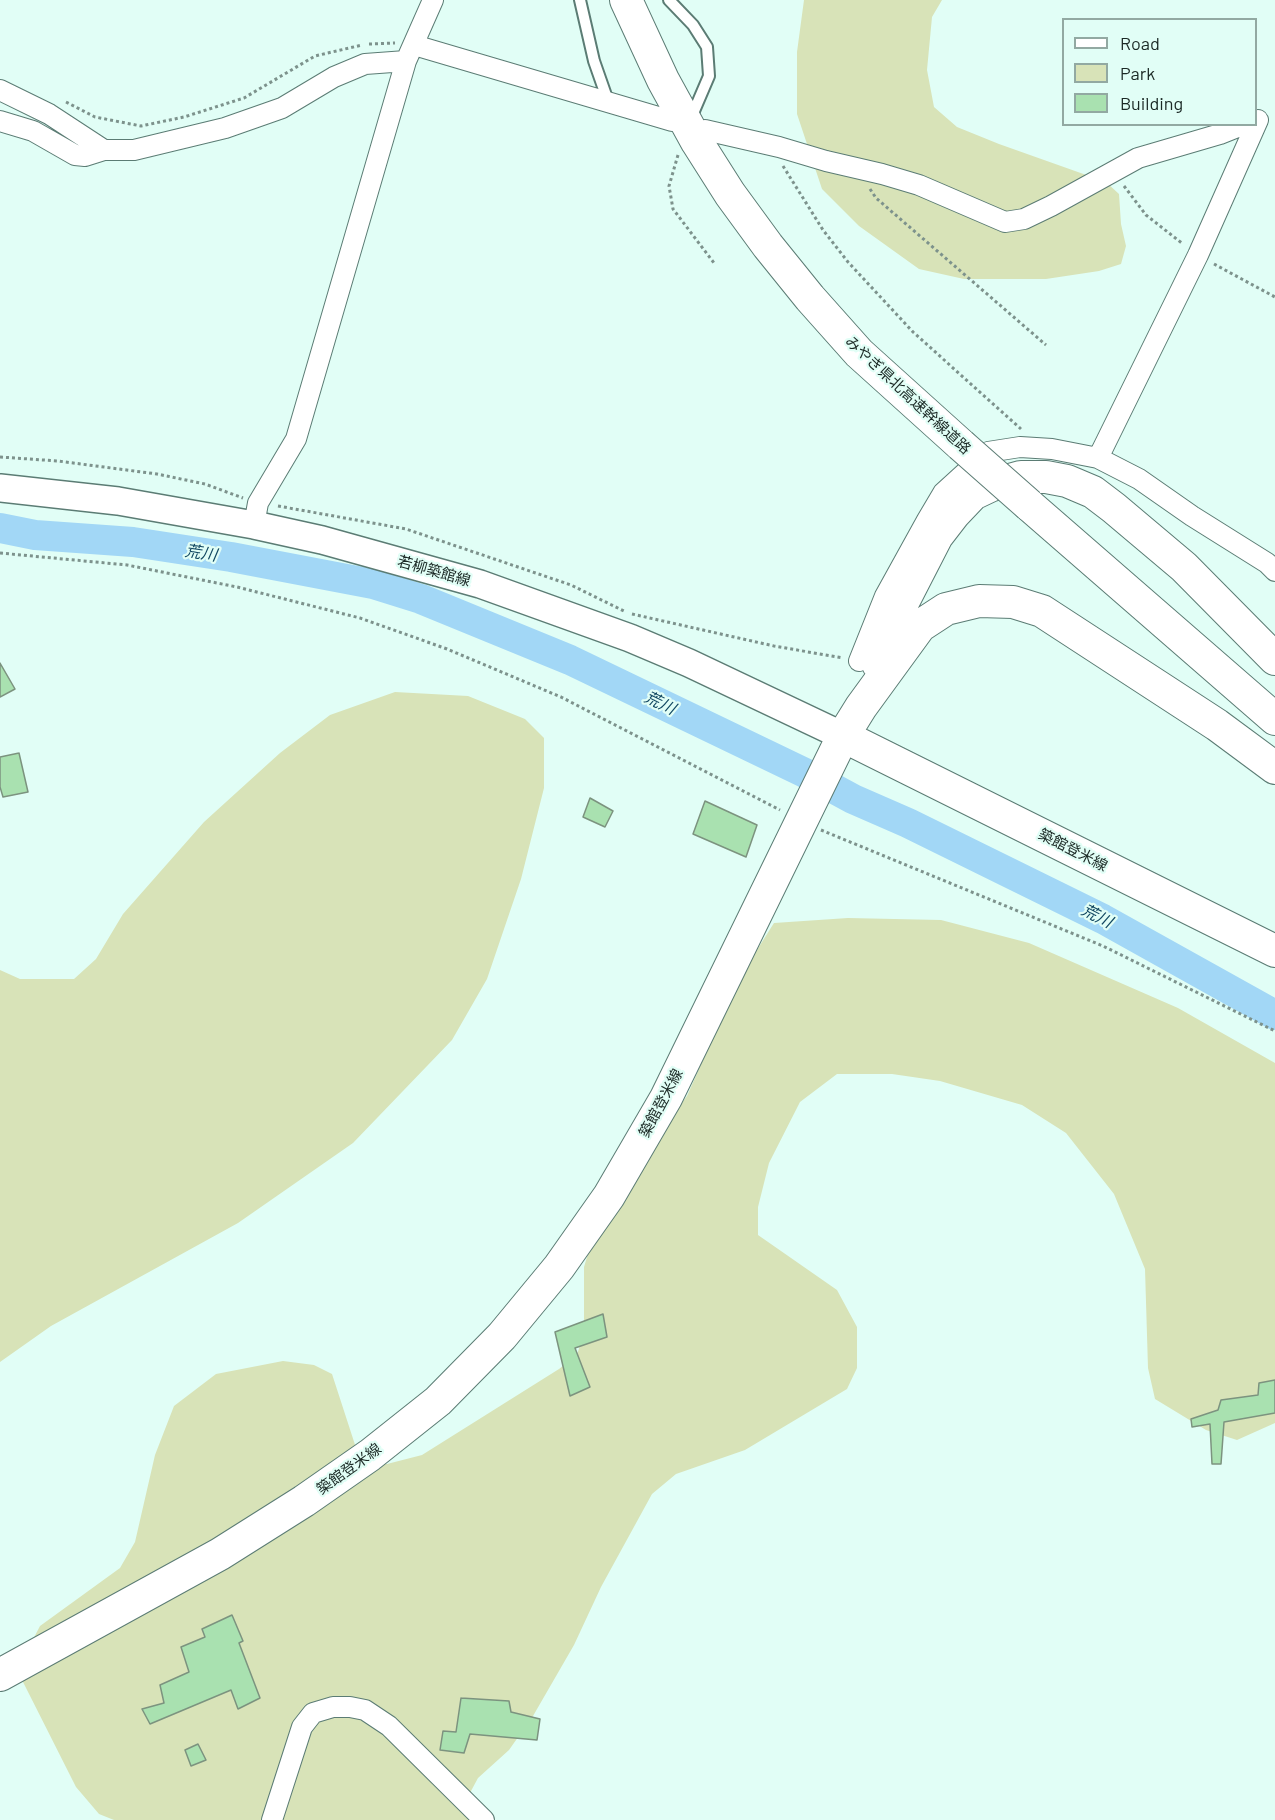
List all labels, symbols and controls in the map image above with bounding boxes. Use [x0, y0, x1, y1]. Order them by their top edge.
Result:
legend [1062, 18, 1257, 126]
text: Road [1120, 32, 1160, 54]
text: Park [1120, 62, 1155, 84]
text: Building [1120, 92, 1183, 114]
street label: みやぎ県北高速幹線道路 [842, 332, 974, 458]
water label: 荒川 [184, 541, 218, 565]
street label: 若柳築館線 [395, 552, 473, 590]
water label: 荒川 [641, 687, 679, 719]
street label: 築館登米線 [1036, 825, 1110, 875]
water label: 荒川 [1078, 900, 1116, 932]
street label: 築館登米線 [635, 1066, 687, 1140]
street label: 築館登米線 [313, 1440, 385, 1498]

